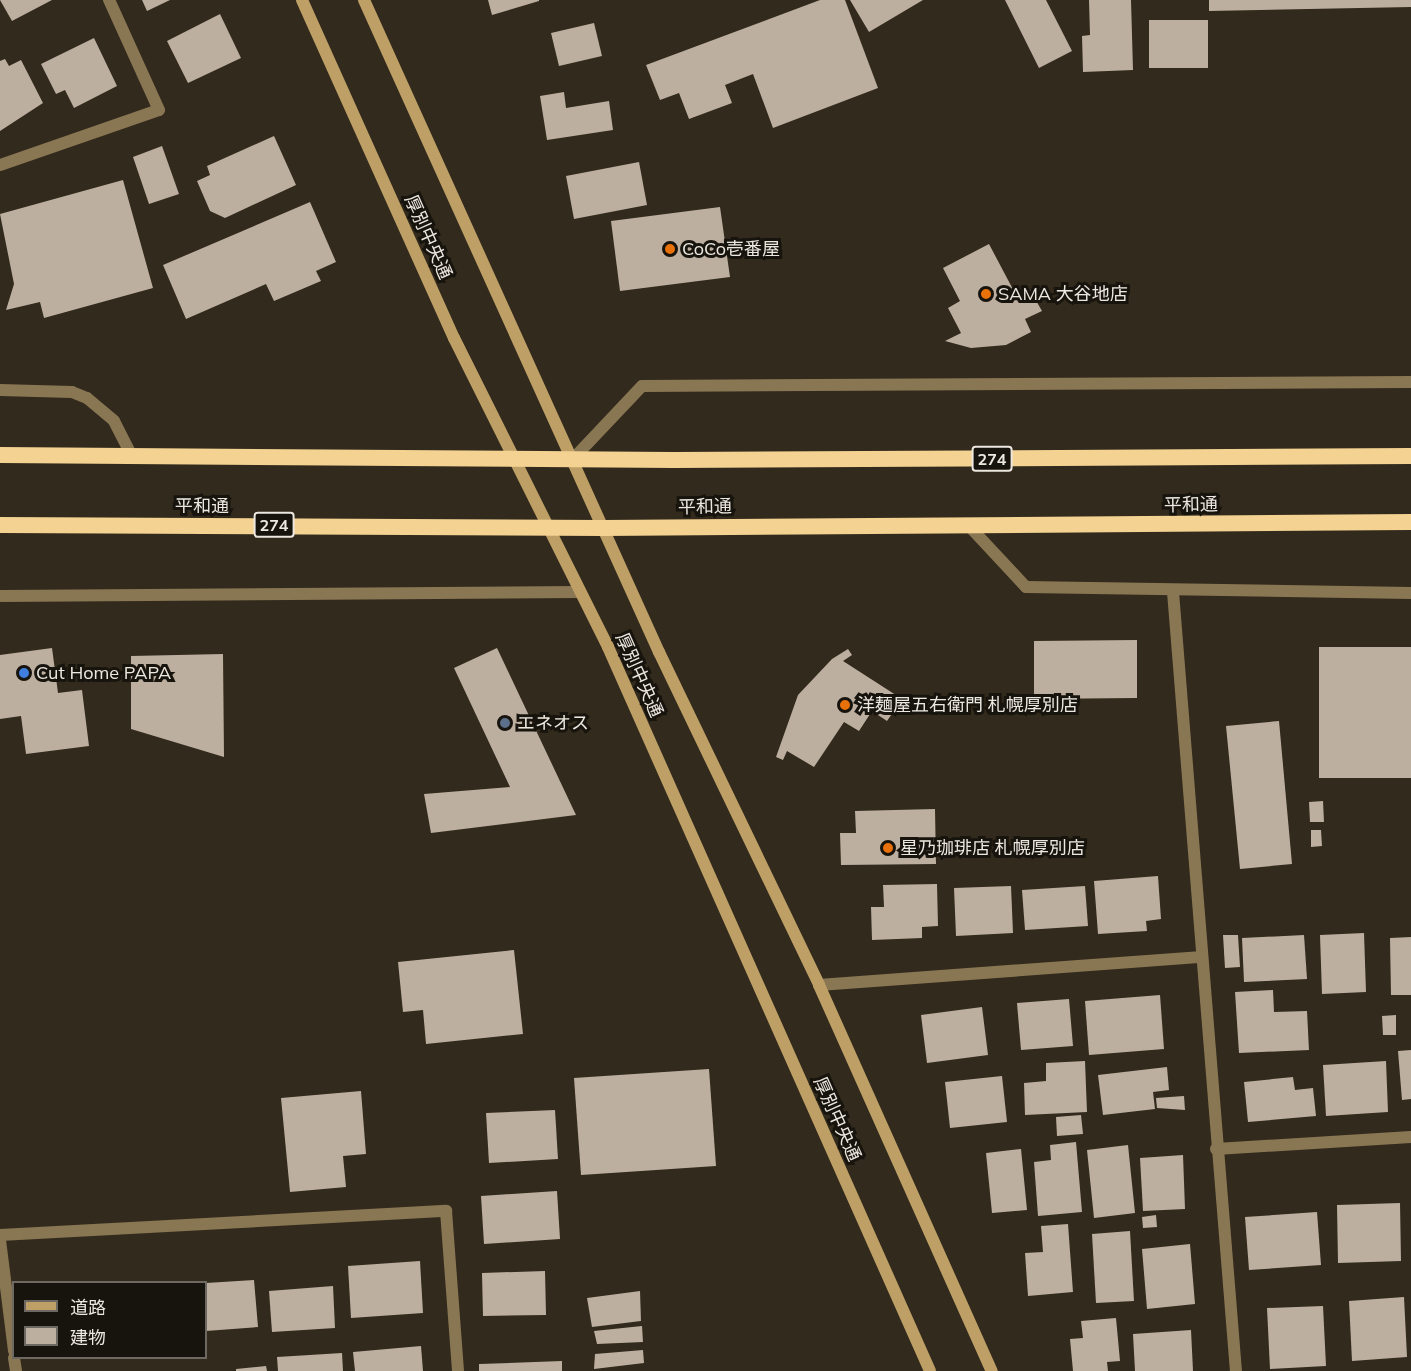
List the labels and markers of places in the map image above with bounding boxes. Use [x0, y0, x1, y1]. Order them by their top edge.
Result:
place label: CoCo壱番屋 [682, 238, 780, 260]
marker: CoCo壱番屋 [663, 242, 677, 256]
place label: SAMA 大谷地店 [998, 283, 1128, 305]
marker: SAMA 大谷地店 [979, 287, 993, 301]
place label: Cut Home PAPA [36, 662, 171, 684]
marker: Cut Home PAPA [17, 666, 31, 680]
place label: 洋麺屋五右衛門 札幌厚別店 [857, 694, 1078, 716]
marker: 洋麺屋五右衛門 札幌厚別店 [838, 698, 852, 712]
place label: エネオス [517, 712, 589, 734]
marker: エネオス [498, 716, 512, 730]
place label: 星乃珈琲店 札幌厚別店 [900, 837, 1085, 859]
marker: 星乃珈琲店 札幌厚別店 [881, 841, 895, 855]

